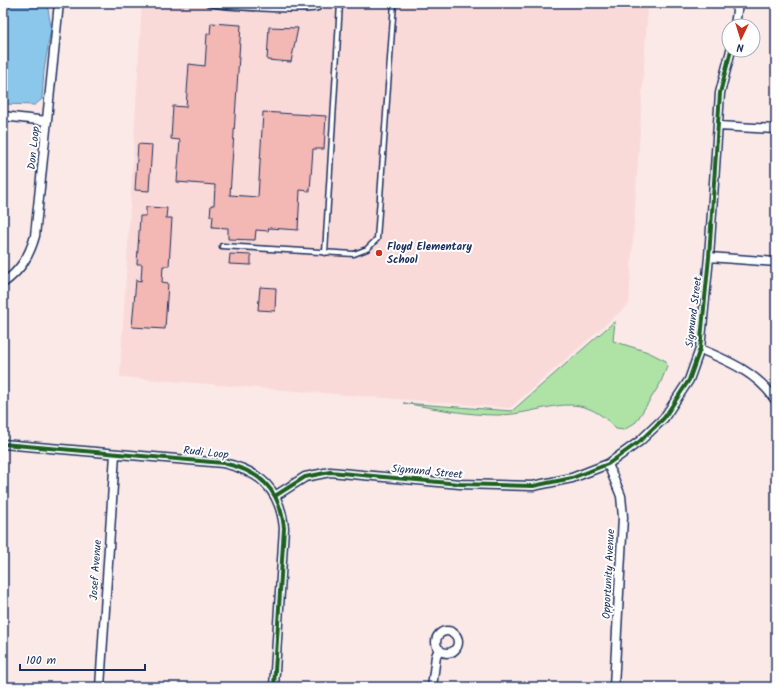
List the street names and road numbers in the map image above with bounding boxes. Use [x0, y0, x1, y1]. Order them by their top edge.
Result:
street label: Don Loop [23, 125, 45, 171]
street label: Sigmund Street [681, 275, 707, 349]
street label: Rudi Loop [182, 442, 230, 464]
street label: Sigmund Street [391, 460, 464, 484]
street label: Opportunity Avenue [598, 528, 620, 619]
street label: Josef Avenue [85, 539, 107, 601]

